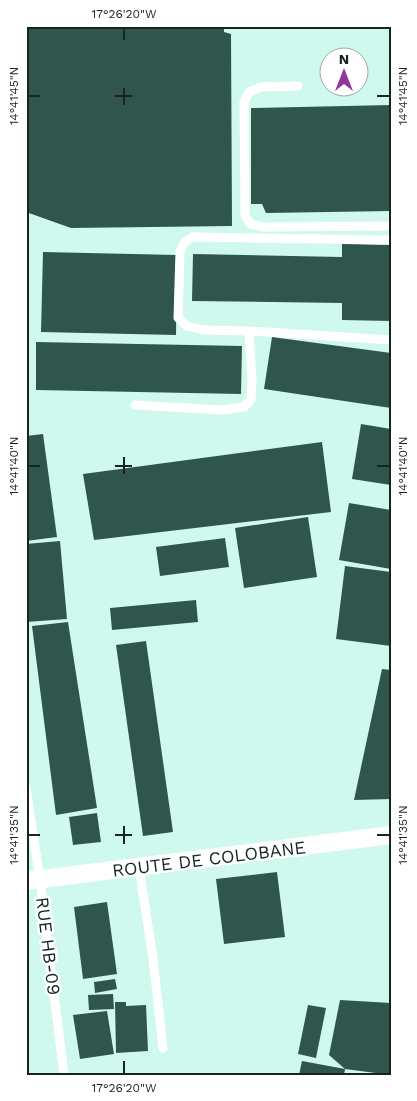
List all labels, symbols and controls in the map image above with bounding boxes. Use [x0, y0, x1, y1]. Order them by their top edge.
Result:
text: 17°26'20"W [92, 7, 157, 21]
north arrow [320, 48, 370, 98]
text: N [339, 51, 349, 67]
text: 14°41'45"N [7, 67, 21, 125]
text: 14°41'45"N [396, 67, 410, 125]
text: 14°41'40"N [7, 436, 21, 496]
text: 14°41'40"N [396, 436, 410, 496]
text: 14°41'35"N [7, 805, 21, 865]
text: 14°41'35"N [396, 805, 410, 865]
street label: ROUTE DE COLOBANE [111, 836, 307, 881]
street label: RUE HB-09 [32, 896, 65, 996]
text: 17°26'20"W [92, 1081, 157, 1095]

